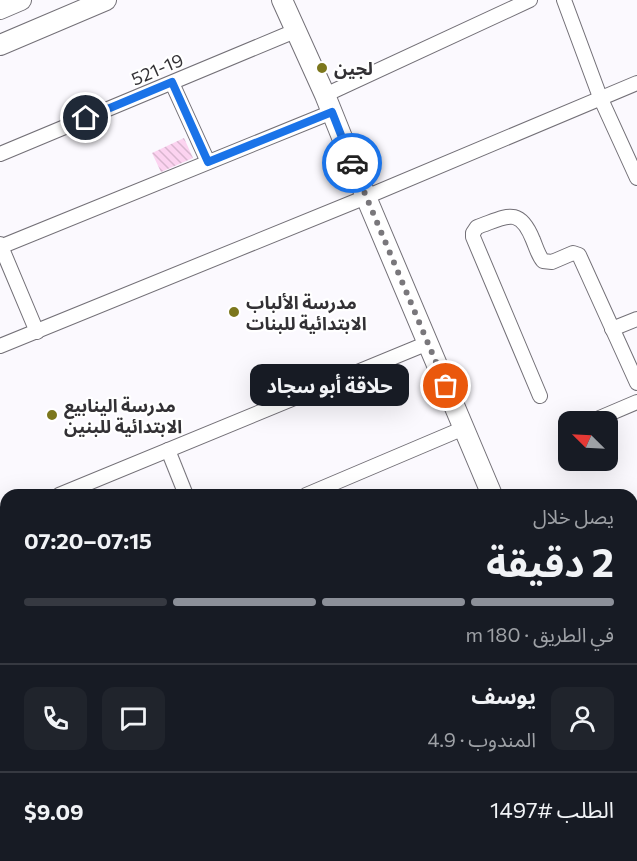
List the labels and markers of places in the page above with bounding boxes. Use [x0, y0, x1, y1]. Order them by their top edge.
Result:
place label: لجين [334, 57, 373, 79]
marker: لجين [315, 61, 329, 75]
pin [60, 92, 111, 143]
place label: مدرسة الألباب الابتدائية للبنات [246, 291, 367, 334]
marker: مدرسة الألباب الابتدائية للبنات [227, 305, 241, 319]
pin [420, 360, 471, 411]
callout: حلاقة أبو سجاد [251, 365, 410, 407]
place label: مدرسة الينابيع الابتدائية للبنين [64, 394, 182, 437]
marker: مدرسة الينابيع الابتدائية للبنين [45, 408, 59, 422]

